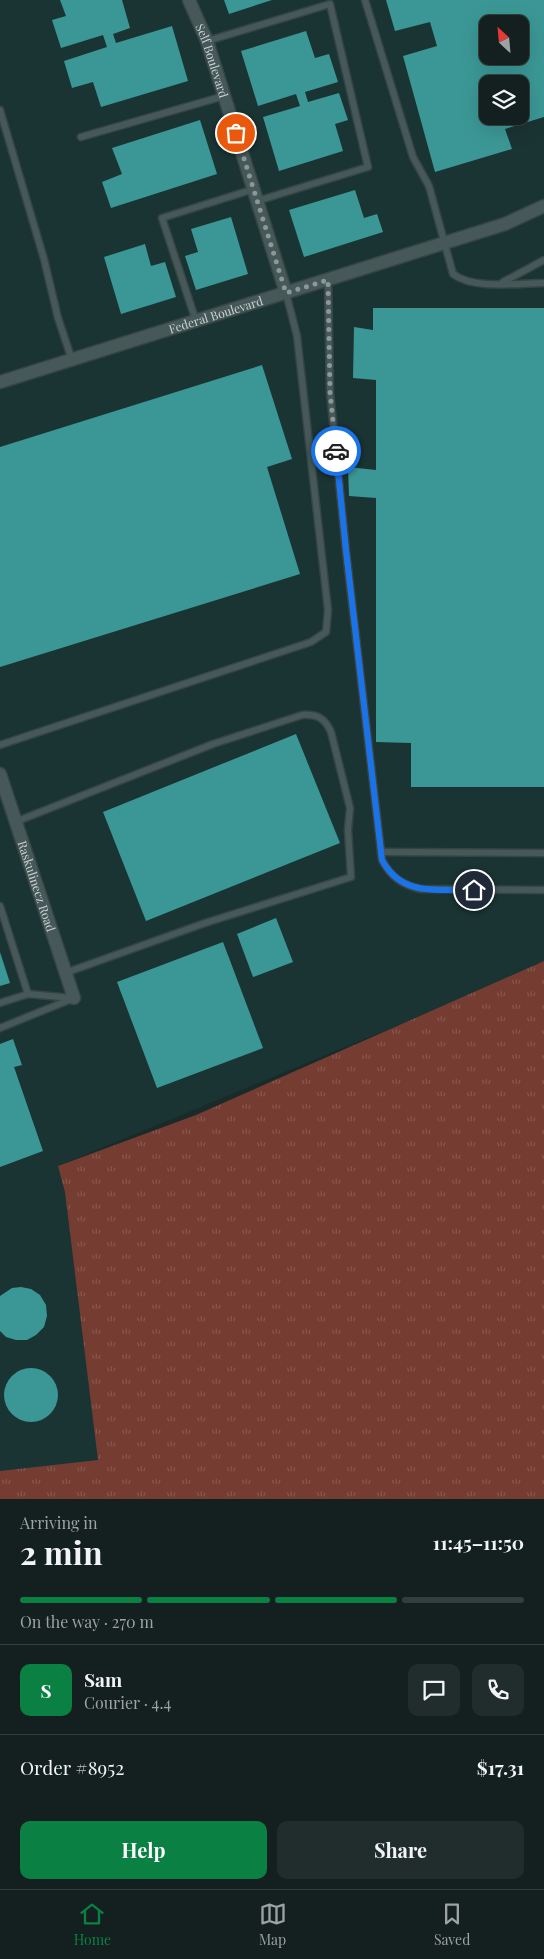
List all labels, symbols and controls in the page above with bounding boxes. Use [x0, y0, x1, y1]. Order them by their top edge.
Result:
north arrow [479, 15, 529, 65]
map controls [479, 15, 529, 125]
street label: Self Boulevard [192, 21, 232, 100]
button: layers [479, 75, 529, 125]
pin [215, 112, 257, 154]
icon: bag [222, 119, 250, 147]
street label: Federal Boulevard [167, 292, 265, 337]
courier [311, 426, 361, 476]
icon: car [322, 437, 350, 465]
street label: Raskulinecz Road [15, 839, 59, 934]
pin [453, 869, 495, 911]
icon: home [460, 876, 488, 904]
text: Arriving in [20, 1512, 98, 1533]
text: 11:45–11:50 [433, 1529, 524, 1555]
text: 2 min [20, 1530, 103, 1573]
text: On the way · 270 m [20, 1611, 154, 1632]
button: chat [408, 1664, 460, 1716]
button: phone [472, 1664, 524, 1716]
text: Sam [84, 1666, 122, 1692]
text: S [40, 1677, 52, 1703]
text: Courier · 4.4 [84, 1692, 171, 1713]
text: Order #8952 [20, 1754, 124, 1780]
text: $17.31 [477, 1754, 524, 1780]
button: Help [20, 1821, 267, 1879]
button: Share [277, 1821, 524, 1879]
tab: Home [74, 1900, 111, 1949]
tab: Map [259, 1900, 287, 1949]
tab: Saved [434, 1900, 470, 1949]

